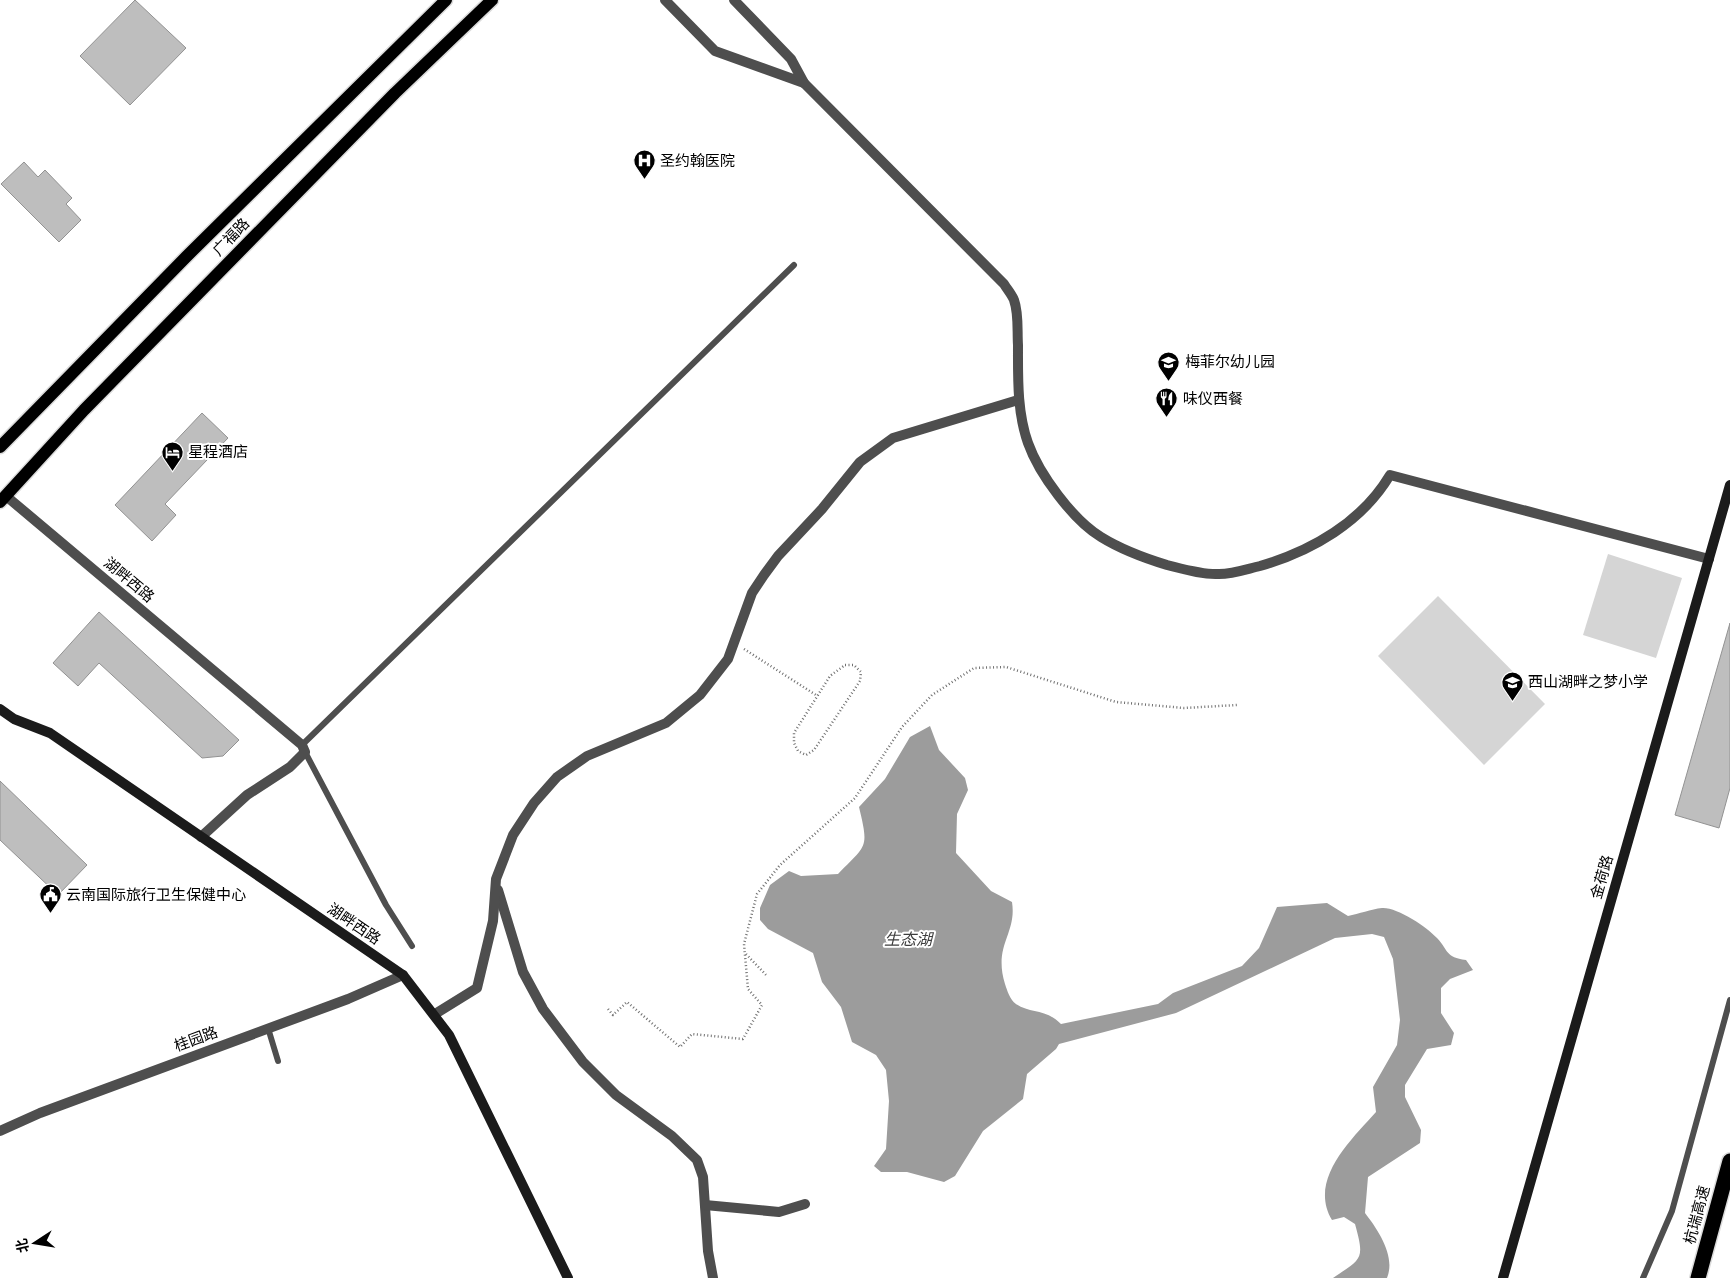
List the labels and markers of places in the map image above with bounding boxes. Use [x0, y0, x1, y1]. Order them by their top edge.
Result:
hospital icon: 圣约翰医院 [632, 149, 656, 180]
place label: 圣约翰医院 [660, 152, 735, 170]
school or university icon: 梅菲尔幼儿园 [1157, 350, 1181, 381]
place label: 梅菲尔幼儿园 [1185, 353, 1275, 371]
restaurant icon: 味仪西餐 [1155, 387, 1179, 418]
place label: 味仪西餐 [1183, 390, 1243, 408]
hotel icon: 星程酒店 [160, 440, 184, 471]
place label: 星程酒店 [188, 443, 248, 461]
school or university icon: 西山湖畔之梦小学 [1500, 670, 1524, 701]
place label: 西山湖畔之梦小学 [1528, 673, 1648, 691]
public building icon: 云南国际旅行卫生保健中心 [38, 883, 62, 914]
place label: 云南国际旅行卫生保健中心 [66, 886, 246, 904]

